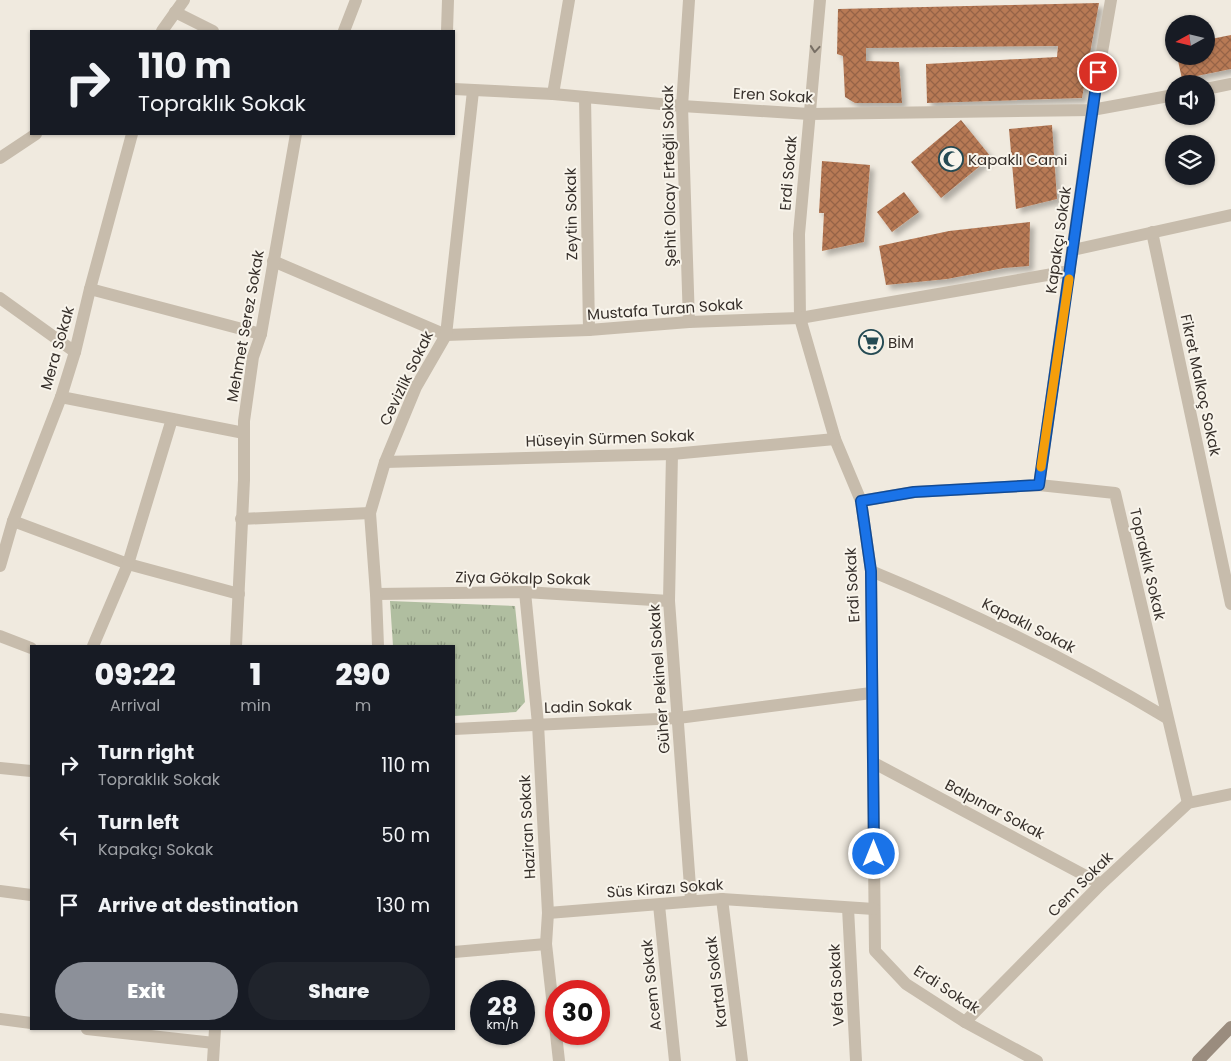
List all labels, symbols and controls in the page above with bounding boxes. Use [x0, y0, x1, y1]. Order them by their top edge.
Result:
north arrow [1165, 15, 1215, 65]
map controls [1165, 15, 1215, 185]
text: 110 m [138, 41, 232, 90]
one-way arrow [810, 45, 821, 53]
icon: right [55, 50, 120, 115]
pin [1077, 51, 1119, 93]
icon: arrive [1084, 58, 1112, 86]
button: sound [1165, 75, 1215, 125]
street label: Eren Sokak [732, 82, 814, 108]
street label: Şehit Olcay Erteğli Sokak [657, 85, 681, 267]
text: Topraklık Sokak [138, 88, 306, 119]
street label: Erdi Sokak [774, 134, 802, 211]
button: layers [1165, 135, 1215, 185]
mosque icon: Kapaklı Cami [938, 146, 964, 172]
place label: Kapaklı Cami [968, 149, 1067, 170]
street label: Zeytin Sokak [560, 167, 582, 260]
street label: Kapakçı Sokak [1040, 185, 1076, 295]
street label: Mehmet Serez Sokak [221, 248, 269, 404]
street label: Mustafa Turan Sokak [586, 293, 744, 325]
street label: Mera Sokak [35, 304, 79, 392]
street label: Fikret Malkoç Sokak [1176, 312, 1226, 458]
street label: Cevizlik Sokak [374, 327, 438, 429]
supermarket icon: BİM [858, 329, 884, 355]
place label: BİM [888, 332, 914, 353]
street label: Hüseyin Sürmen Sokak [525, 425, 695, 451]
street label: Topraklık Sokak [1125, 506, 1171, 622]
street label: Erdi Sokak [840, 547, 864, 623]
street label: Ziya Gökalp Sokak [455, 566, 591, 590]
street label: Kapaklı Sokak [979, 592, 1080, 658]
street label: Güher Pekinel Sokak [643, 603, 675, 754]
text: 09:22 [95, 653, 176, 696]
text: 1 [250, 653, 261, 696]
text: 290 [335, 653, 390, 696]
text: Arrival [110, 694, 160, 717]
text: min [240, 694, 271, 717]
text: m [355, 694, 371, 717]
street label: Ladin Sokak [544, 694, 633, 718]
text: Turn right [98, 739, 194, 766]
icon: right [55, 751, 83, 779]
text: 110 m [381, 752, 430, 779]
text: Topraklık Sokak [98, 768, 220, 791]
street label: Haziran Sokak [514, 774, 540, 880]
street label: Balpınar Sokak [941, 774, 1049, 844]
text: Turn left [98, 809, 179, 836]
icon: left [55, 821, 83, 849]
text: 50 m [381, 822, 430, 849]
position arrow [847, 827, 899, 879]
text: Kapakçı Sokak [98, 838, 213, 861]
street label: Cem Sokak [1043, 847, 1117, 921]
street label: Süs Kirazı Sokak [606, 873, 724, 903]
icon: arrive [55, 891, 83, 919]
text: Arrive at destination [98, 892, 299, 919]
text: 130 m [376, 892, 430, 919]
street label: Kartal Sokak [700, 935, 732, 1029]
street label: Acem Sokak [636, 938, 666, 1032]
street label: Vefa Sokak [823, 943, 849, 1027]
street label: Erdi Sokak [910, 960, 984, 1018]
button: Exit [55, 962, 238, 1020]
button: Share [248, 962, 430, 1020]
speed limit sign: 30 [545, 980, 610, 1045]
text: 28 [487, 989, 518, 1024]
text: km/h [487, 1016, 518, 1033]

